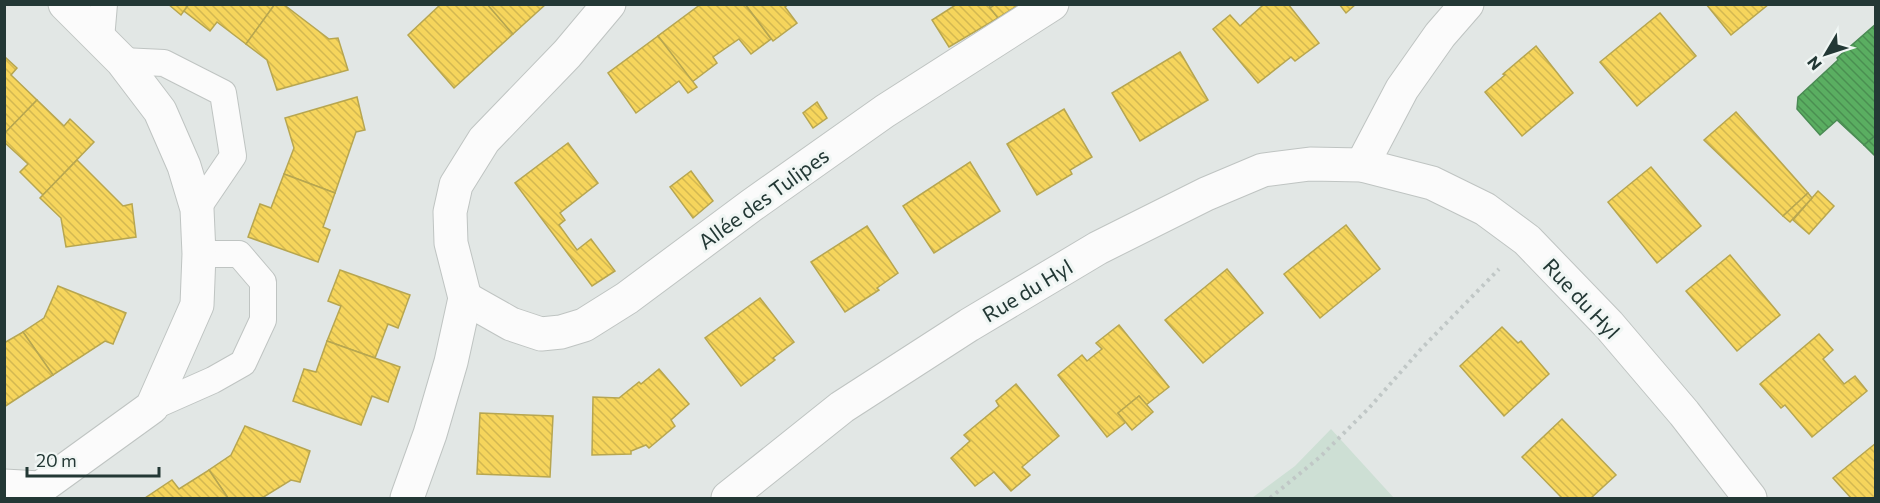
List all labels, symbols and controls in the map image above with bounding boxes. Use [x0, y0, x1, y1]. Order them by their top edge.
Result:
north arrow [1796, 24, 1856, 84]
text: N [1803, 53, 1825, 74]
street label: Allée des Tulipes [693, 142, 833, 254]
street label: Rue du Hyl [977, 253, 1077, 327]
street label: Rue du Hyl [1539, 253, 1625, 343]
scale bar [27, 440, 159, 478]
text: 20 m [36, 449, 77, 471]

